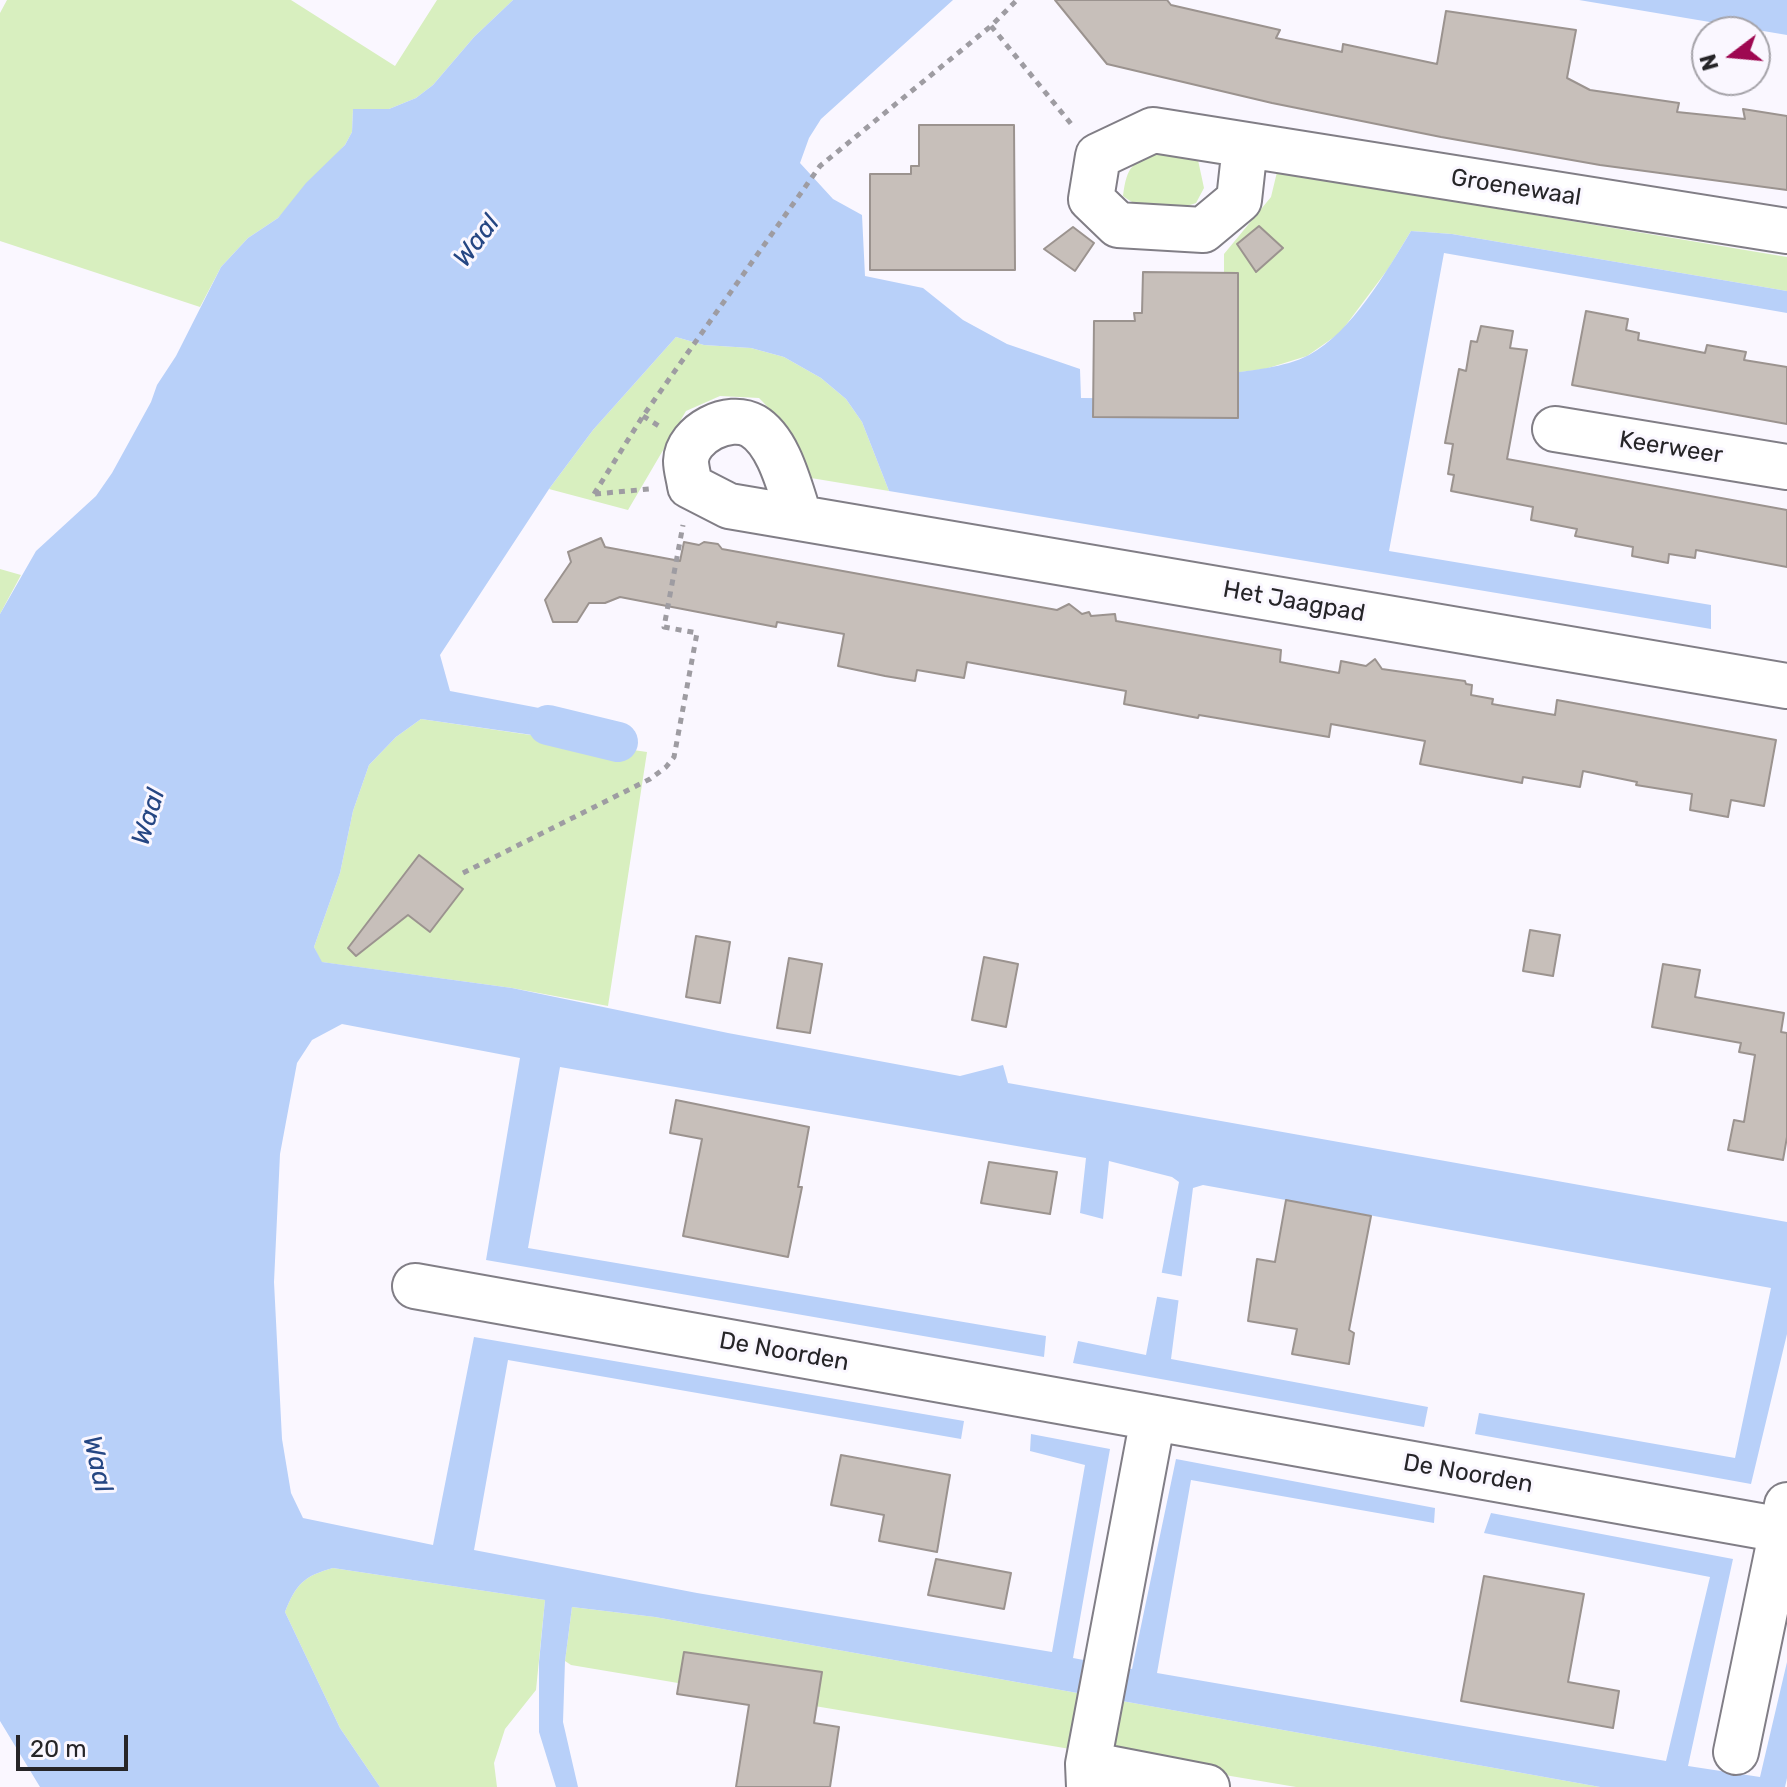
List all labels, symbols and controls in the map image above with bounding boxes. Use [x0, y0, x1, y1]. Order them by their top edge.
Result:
north arrow [1691, 16, 1771, 96]
text: N [1694, 51, 1725, 74]
street label: Groenewaal [1449, 164, 1583, 212]
water label: Waal [447, 209, 507, 273]
street label: Keerweer [1617, 426, 1725, 470]
street label: Het Jaagpad [1221, 575, 1367, 629]
water label: Waal [126, 785, 172, 849]
street label: De Noorden [717, 1326, 851, 1378]
water label: Waal [75, 1433, 119, 1495]
street label: De Noorden [1401, 1448, 1535, 1500]
scale bar [20, 1719, 132, 1769]
text: 20 m [30, 1735, 87, 1763]

